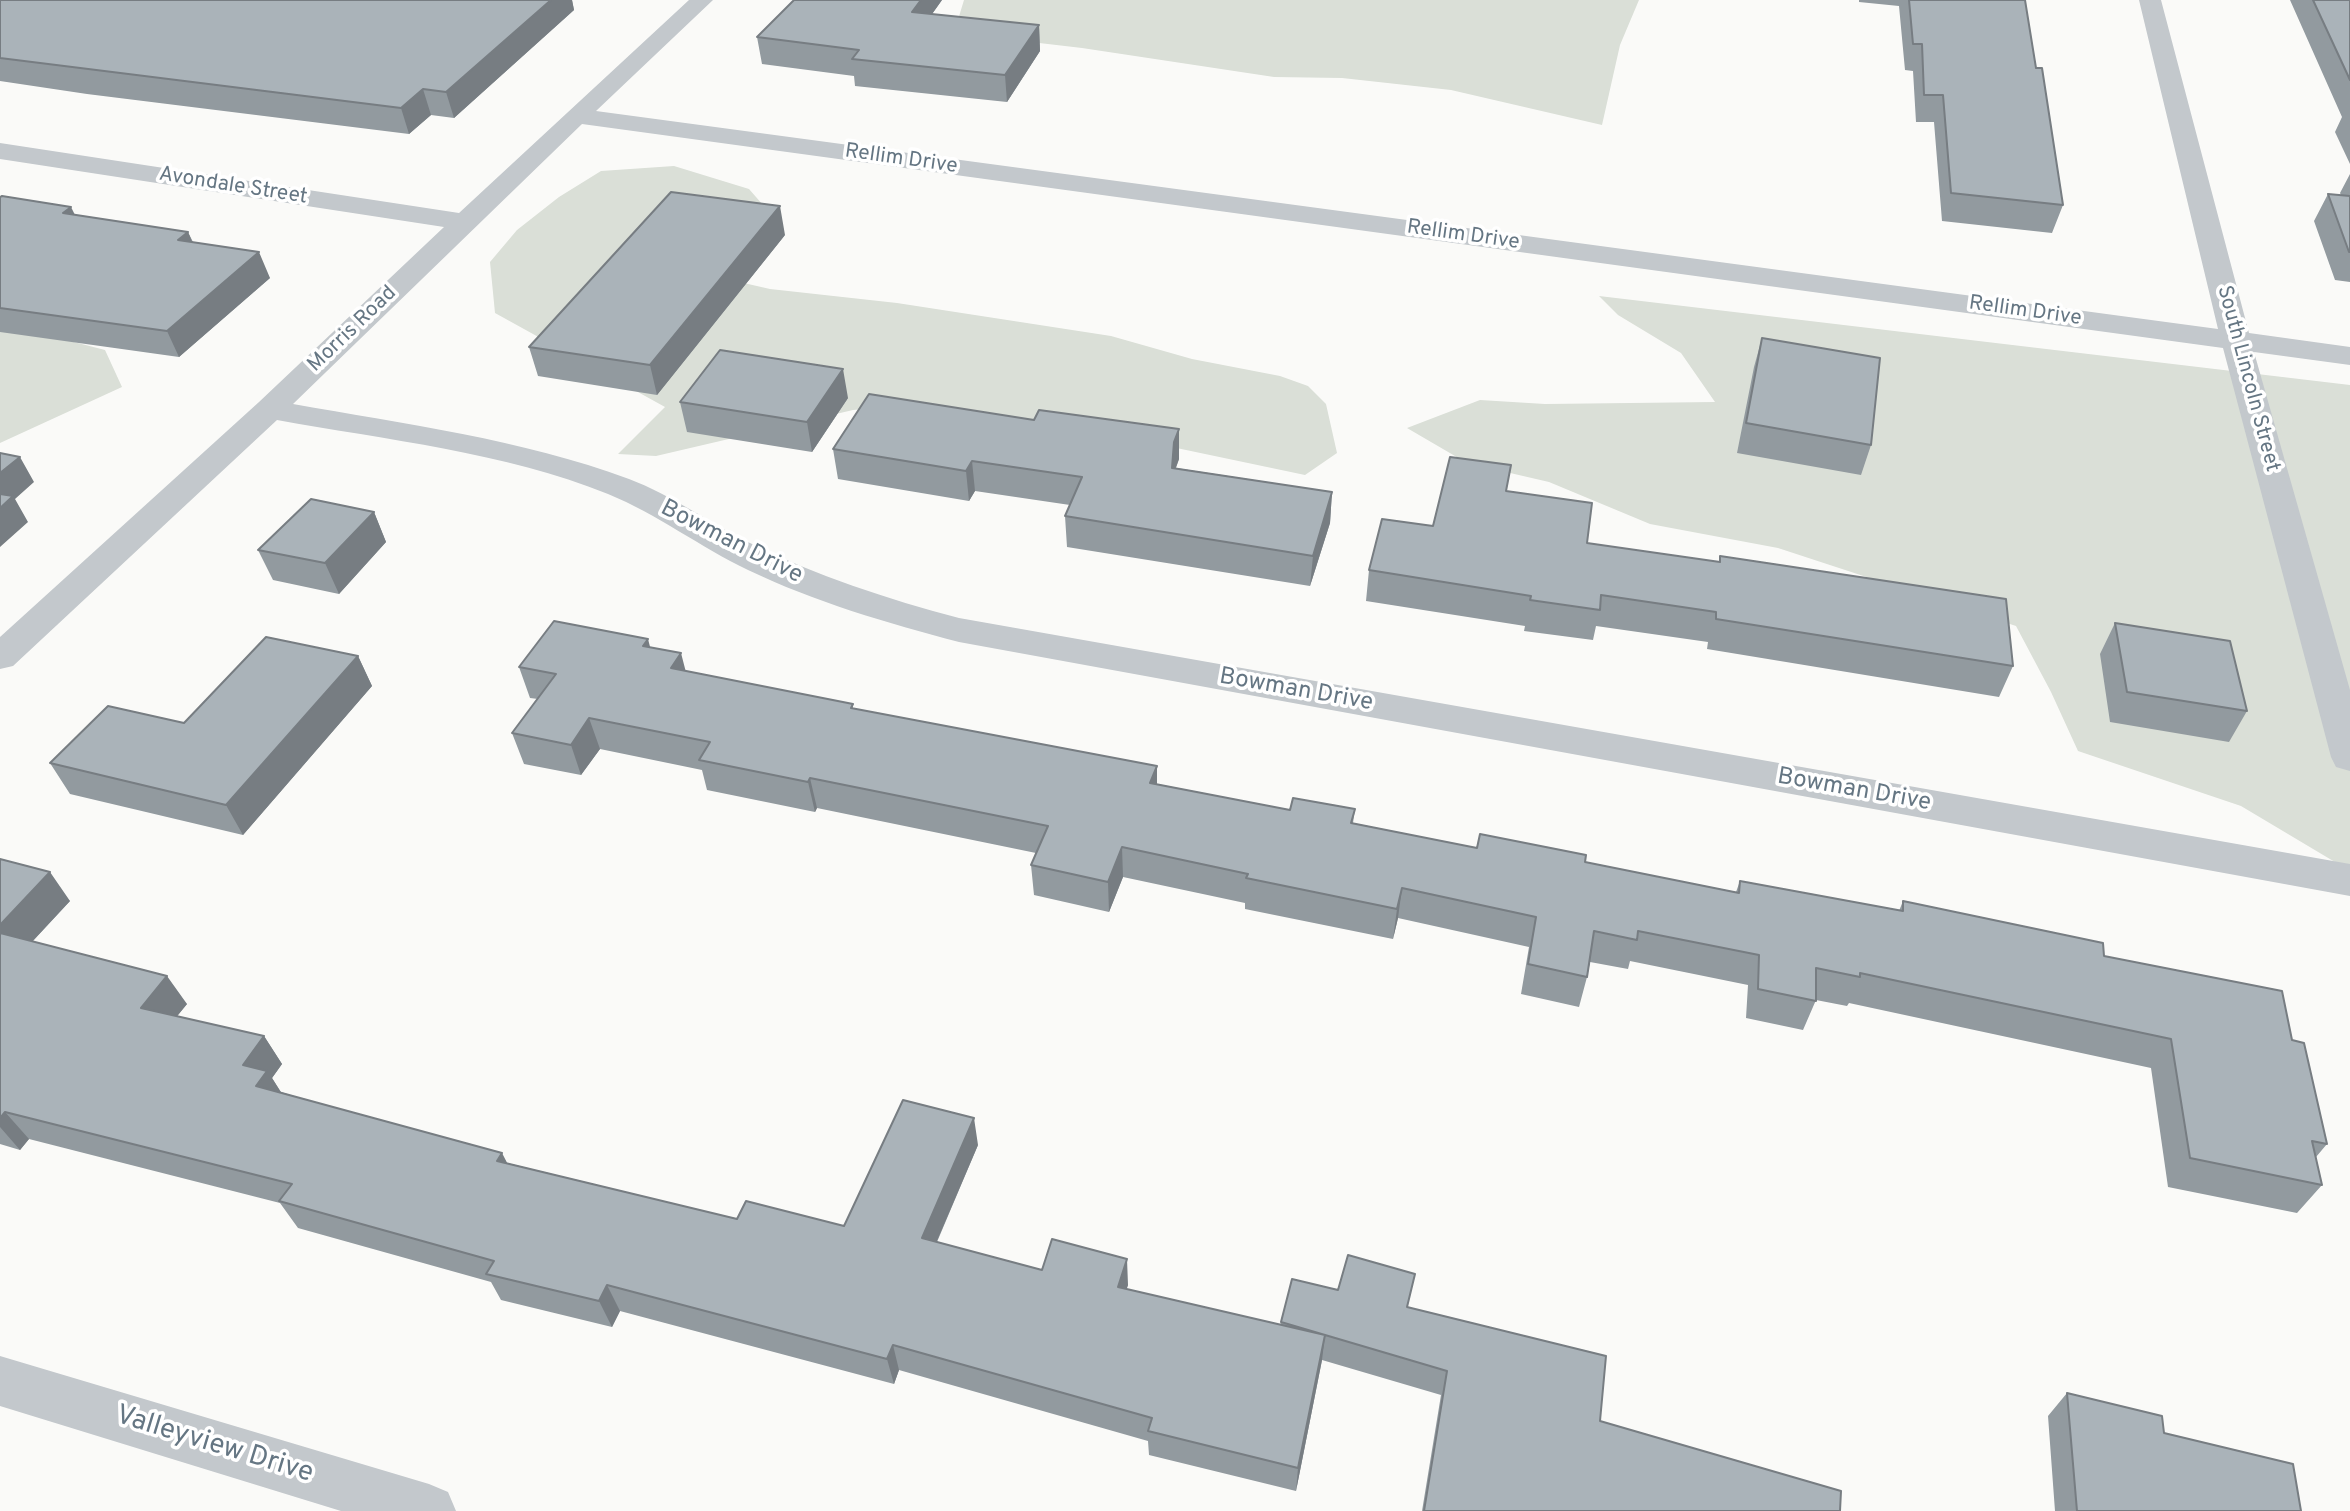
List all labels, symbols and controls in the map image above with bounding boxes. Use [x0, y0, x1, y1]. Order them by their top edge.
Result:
street label: Rellim Drive [843, 140, 959, 180]
street label: Avondale Street [157, 163, 309, 211]
street label: Rellim Drive [1405, 216, 1521, 256]
street label: Morris Road [303, 282, 403, 378]
street label: South Lincoln Street [2210, 283, 2284, 475]
street label: Rellim Drive [1967, 292, 2083, 332]
street label: Bowman Drive [655, 495, 807, 591]
street label: Bowman Drive [1217, 663, 1375, 719]
street label: Bowman Drive [1775, 763, 1933, 819]
street label: Valleyview Drive [111, 1400, 317, 1492]

